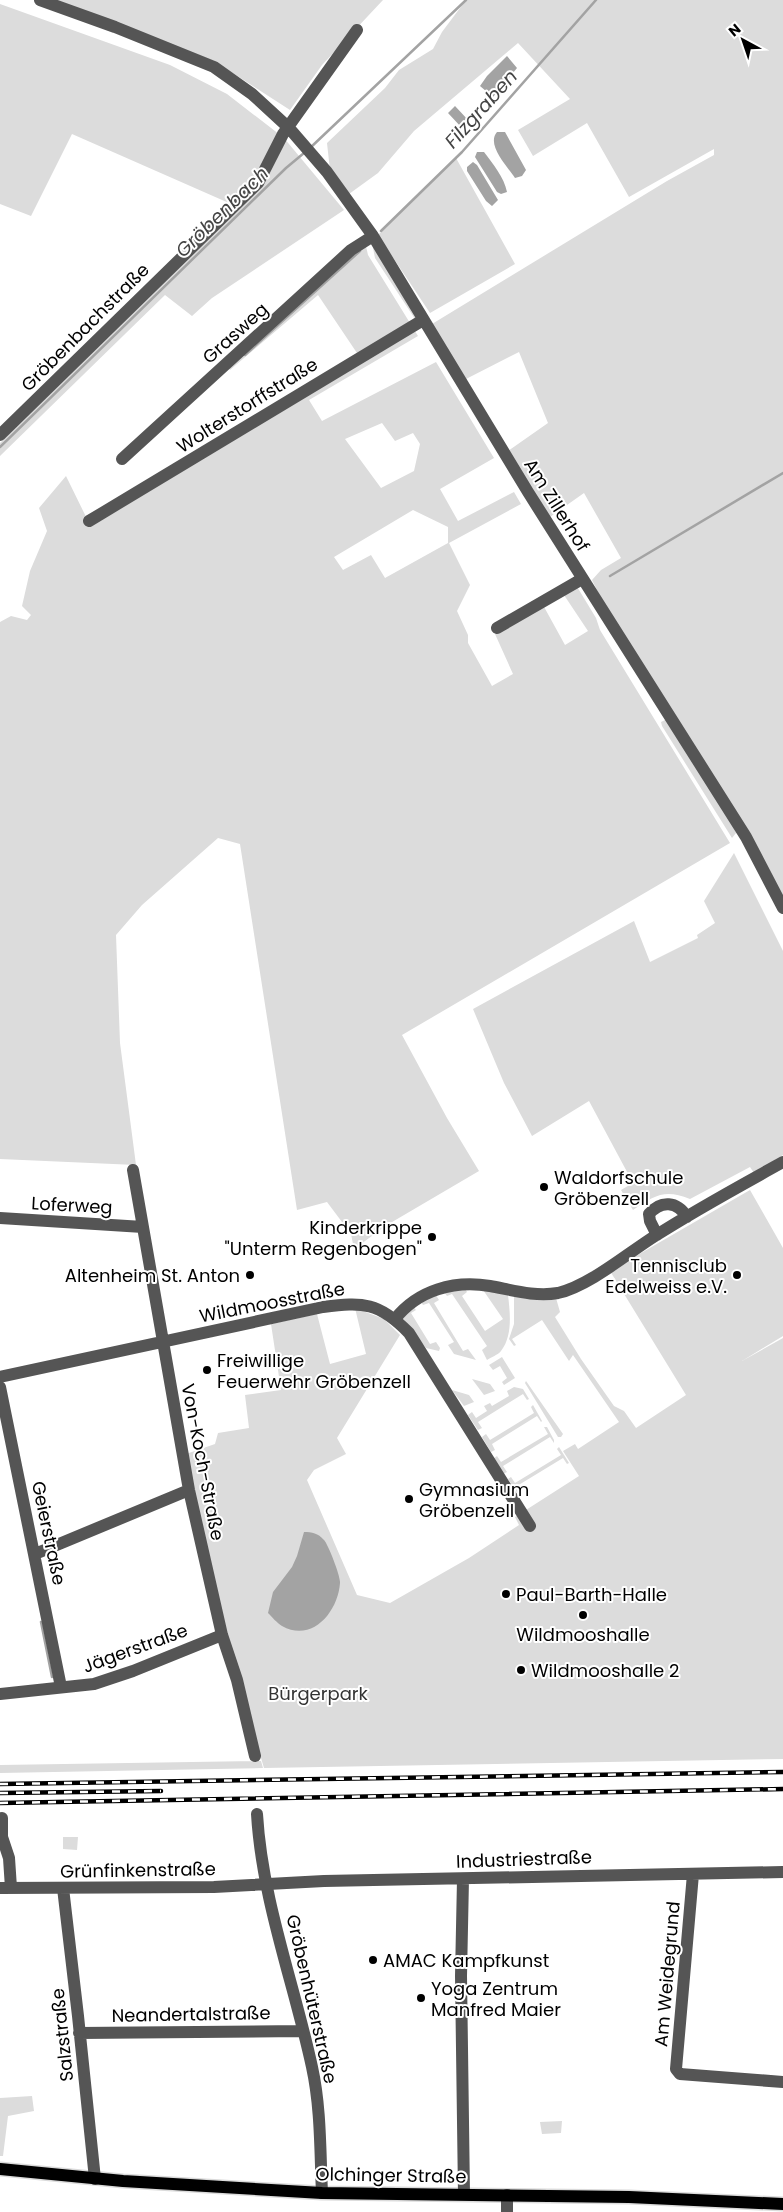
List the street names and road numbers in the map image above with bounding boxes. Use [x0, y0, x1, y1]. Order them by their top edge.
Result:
street label: Gröbenbachstraße [15, 257, 155, 397]
street label: Grasweg [197, 297, 273, 369]
street label: Wolterstorffstraße [172, 351, 322, 459]
street label: Am Zillerhof [518, 454, 596, 556]
street label: Loferweg [31, 1190, 113, 1220]
street label: Wildmoosstraße [197, 1276, 347, 1328]
street label: Von-Koch-Straße [176, 1381, 230, 1543]
street label: Geierstraße [26, 1479, 72, 1587]
street label: Jägerstraße [79, 1617, 191, 1679]
street label: Industriestraße [456, 1844, 592, 1874]
street label: Grünfinkenstraße [60, 1856, 216, 1884]
street label: Am Weidegrund [648, 1900, 686, 2048]
street label: Gröbenhüterstraße [280, 1912, 344, 2086]
street label: Salzstraße [45, 1987, 79, 2083]
street label: Neandertalstraße [111, 2000, 271, 2028]
street label: Olchinger Straße [315, 2161, 467, 2189]

